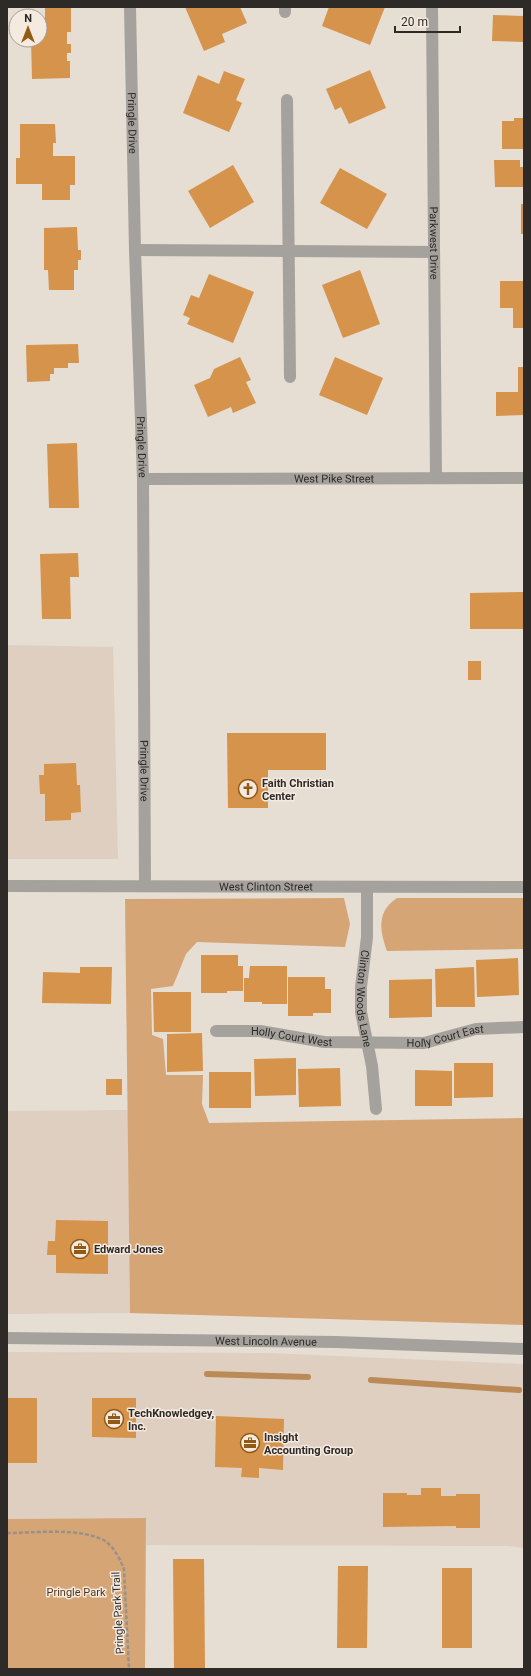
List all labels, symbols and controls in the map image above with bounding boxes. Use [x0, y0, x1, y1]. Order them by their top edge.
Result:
north arrow [8, 8, 48, 48]
scale bar [395, 8, 460, 34]
text: N [24, 12, 32, 25]
text: 20 m [401, 15, 428, 29]
street label: Pringle Drive [125, 92, 140, 154]
street label: Parkwest Drive [427, 206, 441, 280]
street label: Pringle Drive [134, 416, 149, 478]
street label: West Pike Street [294, 472, 375, 485]
street label: Pringle Drive [138, 740, 151, 802]
place label: Faith Christian Center [262, 777, 334, 803]
church icon: Faith Christian Center [237, 778, 259, 800]
street label: West Clinton Street [219, 880, 313, 893]
street label: Clinton Woods Lane [354, 949, 375, 1048]
street label: Holly Court East [407, 1022, 484, 1049]
street label: Holly Court West [251, 1024, 333, 1049]
office icon: Edward Jones [69, 1238, 91, 1260]
place label: Edward Jones [94, 1243, 164, 1256]
street label: West Lincoln Avenue [215, 1334, 317, 1348]
place label: TechKnowledgey, Inc. [128, 1407, 215, 1433]
office icon: TechKnowledgey, Inc. [103, 1408, 125, 1430]
place label: Insight Accounting Group [264, 1431, 353, 1457]
office icon: Insight Accounting Group [239, 1432, 261, 1454]
street label: Pringle Park Trail [109, 1571, 127, 1655]
park label: Pringle Park [47, 1586, 106, 1599]

